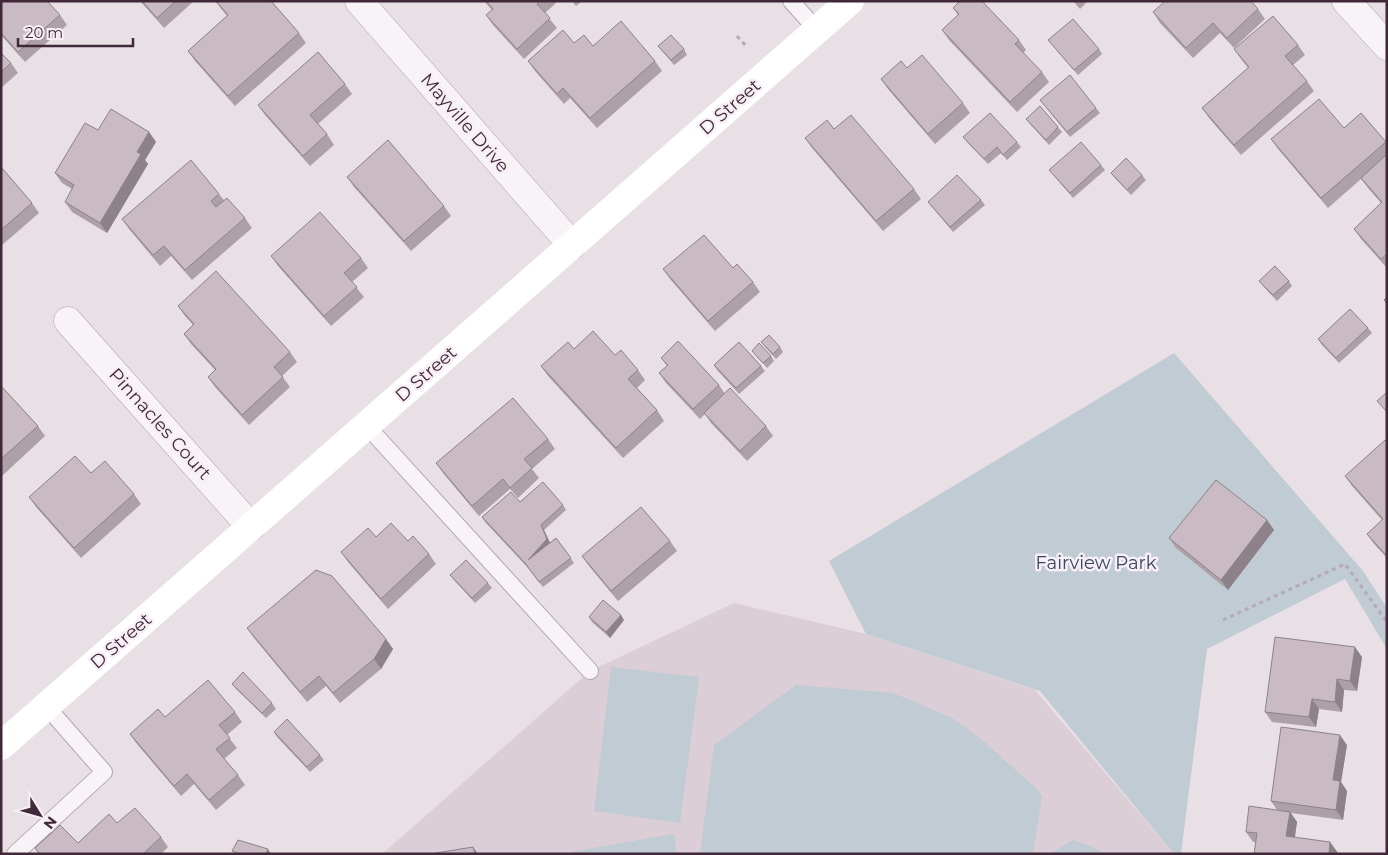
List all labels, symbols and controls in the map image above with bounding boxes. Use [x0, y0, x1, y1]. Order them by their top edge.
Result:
scale bar [18, 15, 132, 47]
text: 20 m [25, 23, 63, 42]
street label: Mayville Drive [416, 69, 514, 177]
street label: D Street [695, 74, 765, 140]
street label: D Street [391, 341, 461, 407]
street label: Pinnacles Court [104, 364, 216, 484]
park label: Fairview Park [1036, 552, 1157, 574]
street label: D Street [86, 608, 156, 674]
north arrow [15, 790, 65, 840]
text: N [40, 813, 61, 833]

